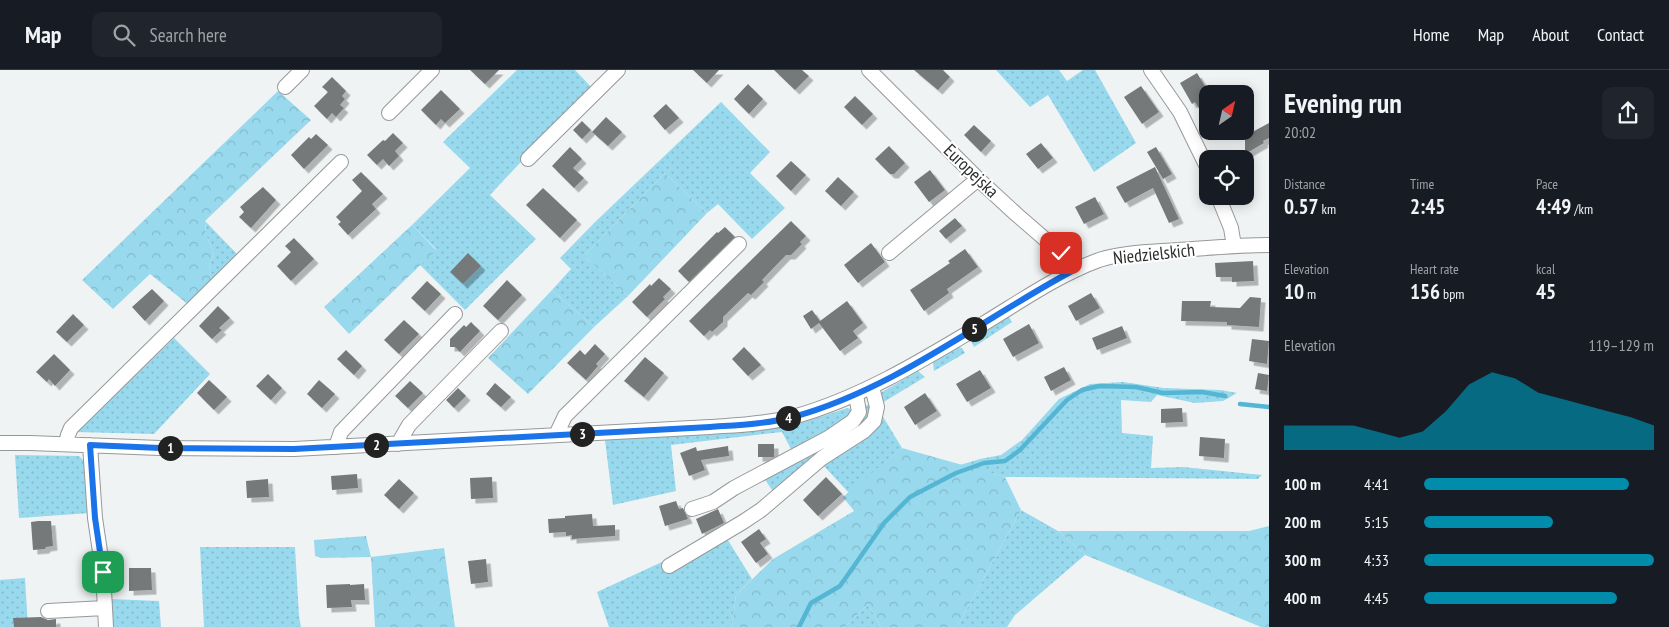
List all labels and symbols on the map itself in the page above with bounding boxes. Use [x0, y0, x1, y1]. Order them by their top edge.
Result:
north arrow [1199, 85, 1254, 140]
street label: Europejska [939, 139, 1004, 202]
pin [1040, 232, 1082, 274]
street label: Niedzielskich [1112, 238, 1196, 269]
pin: 5 [962, 316, 986, 342]
pin: 4 [776, 406, 800, 430]
pin: 3 [570, 422, 594, 446]
pin: 2 [364, 432, 388, 458]
pin: 1 [158, 436, 182, 460]
pin [82, 551, 124, 593]

